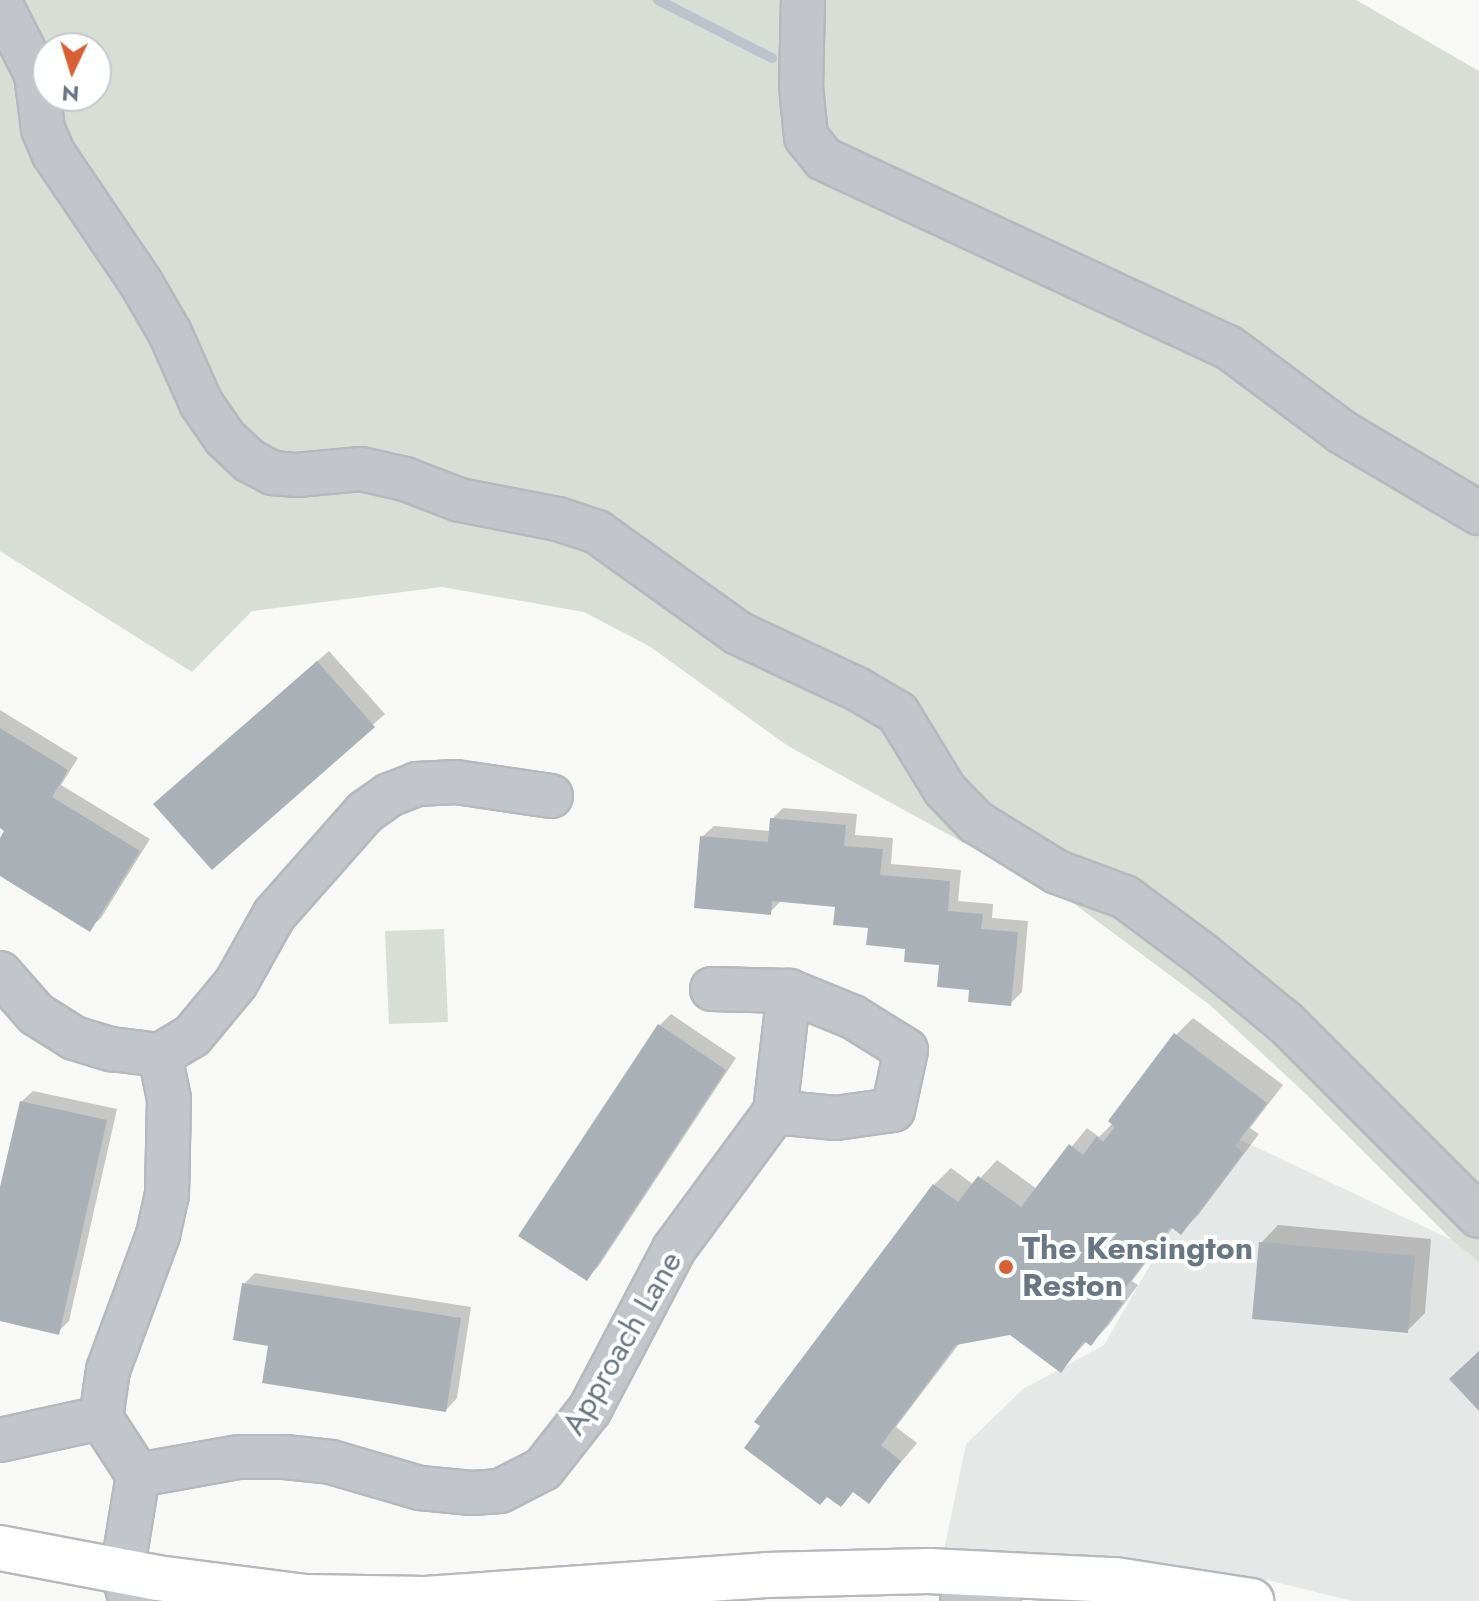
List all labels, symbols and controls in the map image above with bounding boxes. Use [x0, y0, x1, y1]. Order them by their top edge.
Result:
north arrow [32, 32, 112, 112]
text: N [61, 77, 80, 111]
place label: The Kensington Reston [1022, 1230, 1253, 1305]
street label: Approach Lane [554, 1244, 690, 1442]
marker: The Kensington Reston [997, 1258, 1015, 1276]

